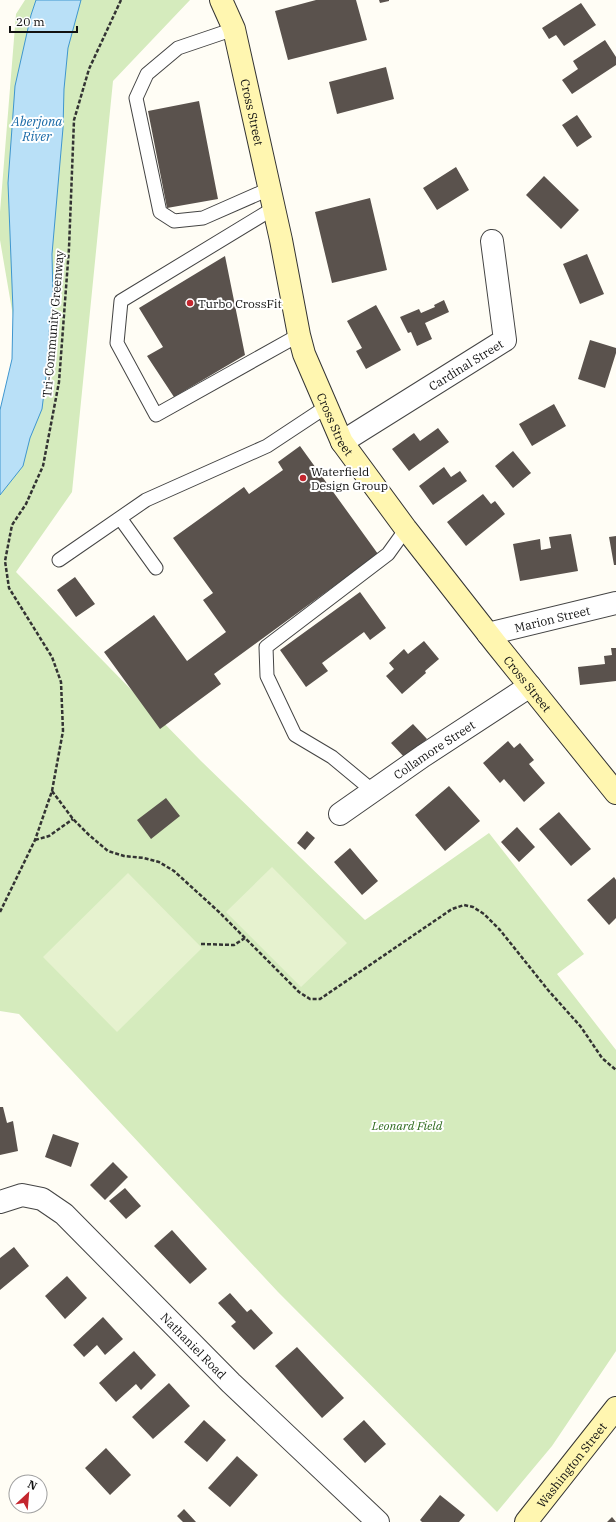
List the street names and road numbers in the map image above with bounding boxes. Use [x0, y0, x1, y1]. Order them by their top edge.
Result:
street label: Cross Street [238, 77, 267, 147]
street label: Tri-Community Greenway [39, 249, 67, 398]
street label: Cardinal Street [426, 336, 506, 393]
street label: Cross Street [314, 390, 357, 458]
street label: Marion Street [513, 602, 591, 635]
street label: Cross Street [501, 652, 555, 715]
street label: Collamore Street [390, 717, 477, 782]
street label: Nathaniel Road [158, 1309, 230, 1382]
street label: Washington Street [533, 1419, 609, 1510]

